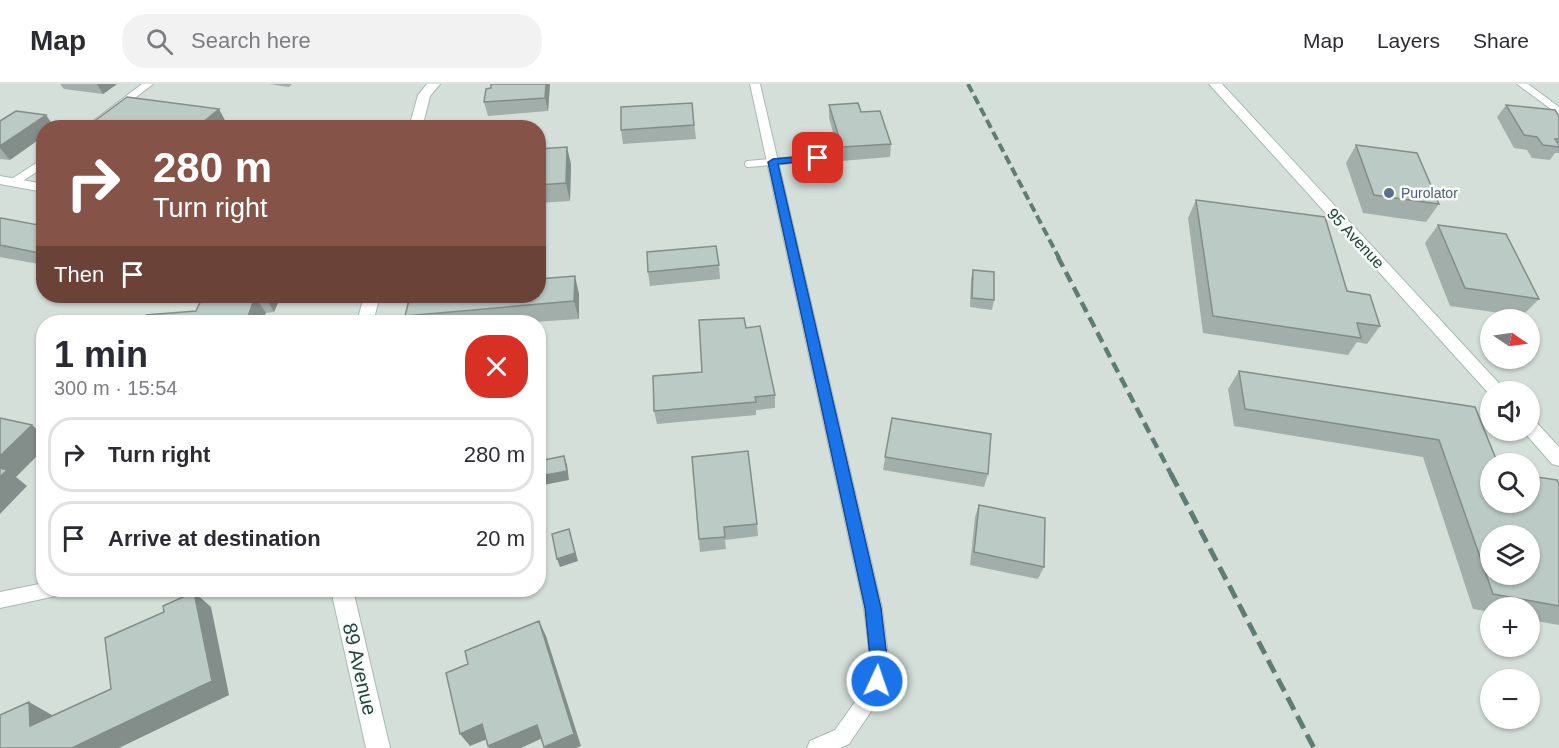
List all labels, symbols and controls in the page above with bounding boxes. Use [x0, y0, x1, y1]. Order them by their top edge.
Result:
search box [122, 14, 542, 68]
text: Map [30, 25, 86, 56]
icon: search [143, 25, 176, 58]
text: Search here [191, 28, 311, 53]
text: Map [1303, 29, 1344, 52]
text: Layers [1377, 29, 1440, 52]
text: Share [1473, 29, 1529, 52]
pin [792, 132, 843, 183]
icon: arrive [801, 141, 834, 174]
icon: right [54, 144, 132, 222]
text: 280 m [153, 144, 272, 191]
place label: Purolator [1401, 185, 1458, 201]
marker: Purolator [1382, 186, 1396, 200]
text: Turn right [153, 193, 268, 223]
street label: 95 Avenue [1324, 205, 1388, 272]
icon: arrive [116, 258, 149, 291]
text: Then [54, 262, 104, 287]
north arrow [1480, 309, 1540, 369]
map controls [1480, 309, 1540, 729]
text: 1 min [54, 334, 148, 375]
button: close [465, 335, 528, 398]
text: 300 m · 15:54 [54, 377, 177, 399]
button: sound [1480, 381, 1540, 441]
icon: right [57, 438, 90, 471]
text: Turn right [108, 442, 210, 467]
text: 280 m [464, 442, 525, 467]
button: search [1480, 453, 1540, 513]
icon: arrive [57, 522, 90, 555]
button: layers [1480, 525, 1540, 585]
text: Arrive at destination [108, 526, 321, 551]
text: 20 m [476, 526, 525, 551]
button: + [1480, 597, 1540, 657]
street label: 89 Avenue [339, 621, 381, 717]
position arrow [845, 649, 909, 713]
button: − [1480, 669, 1540, 729]

